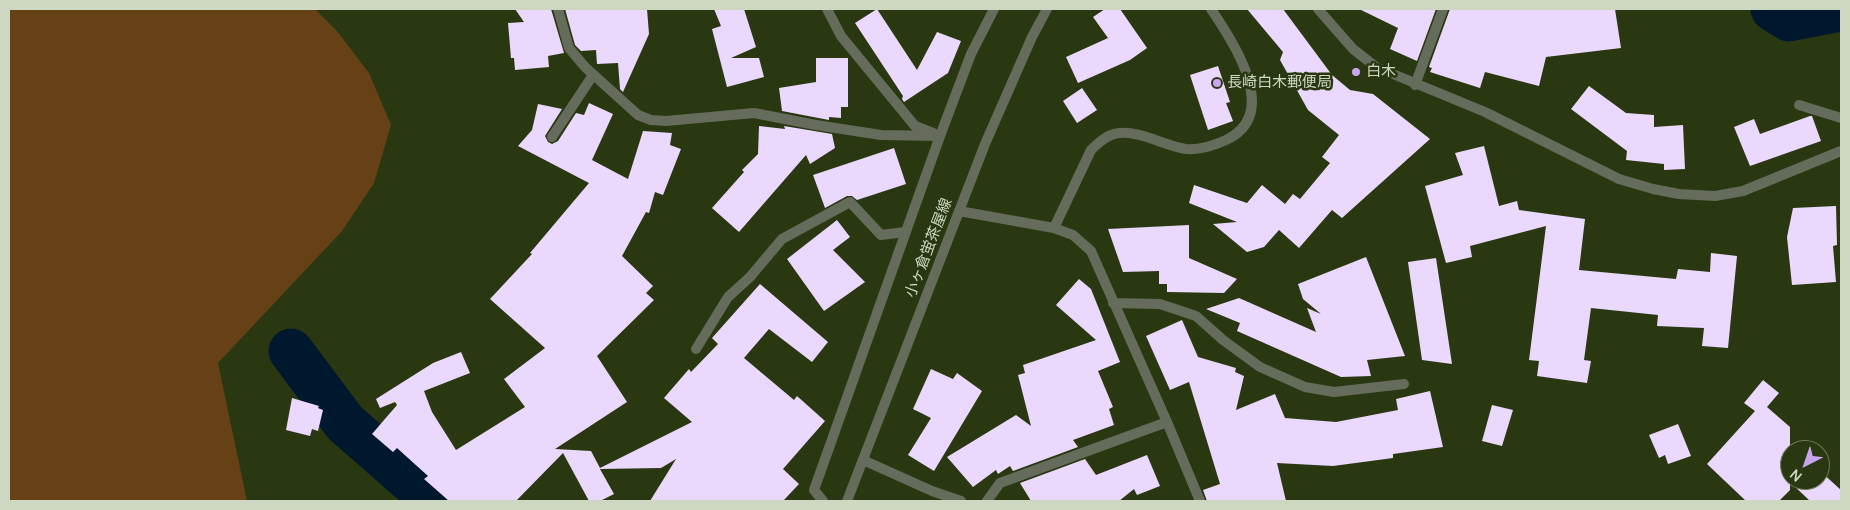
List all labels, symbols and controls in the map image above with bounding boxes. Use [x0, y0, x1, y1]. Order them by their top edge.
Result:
place label: 白木 [1366, 63, 1396, 81]
marker: 白木 [1350, 66, 1362, 78]
place label: 長崎白木郵便局 [1227, 74, 1332, 92]
marker: 長崎白木郵便局 [1211, 77, 1223, 89]
street label: 小ヶ倉蛍茶屋線 [902, 196, 956, 300]
north arrow [1780, 440, 1830, 490]
text: N [1785, 465, 1806, 486]

